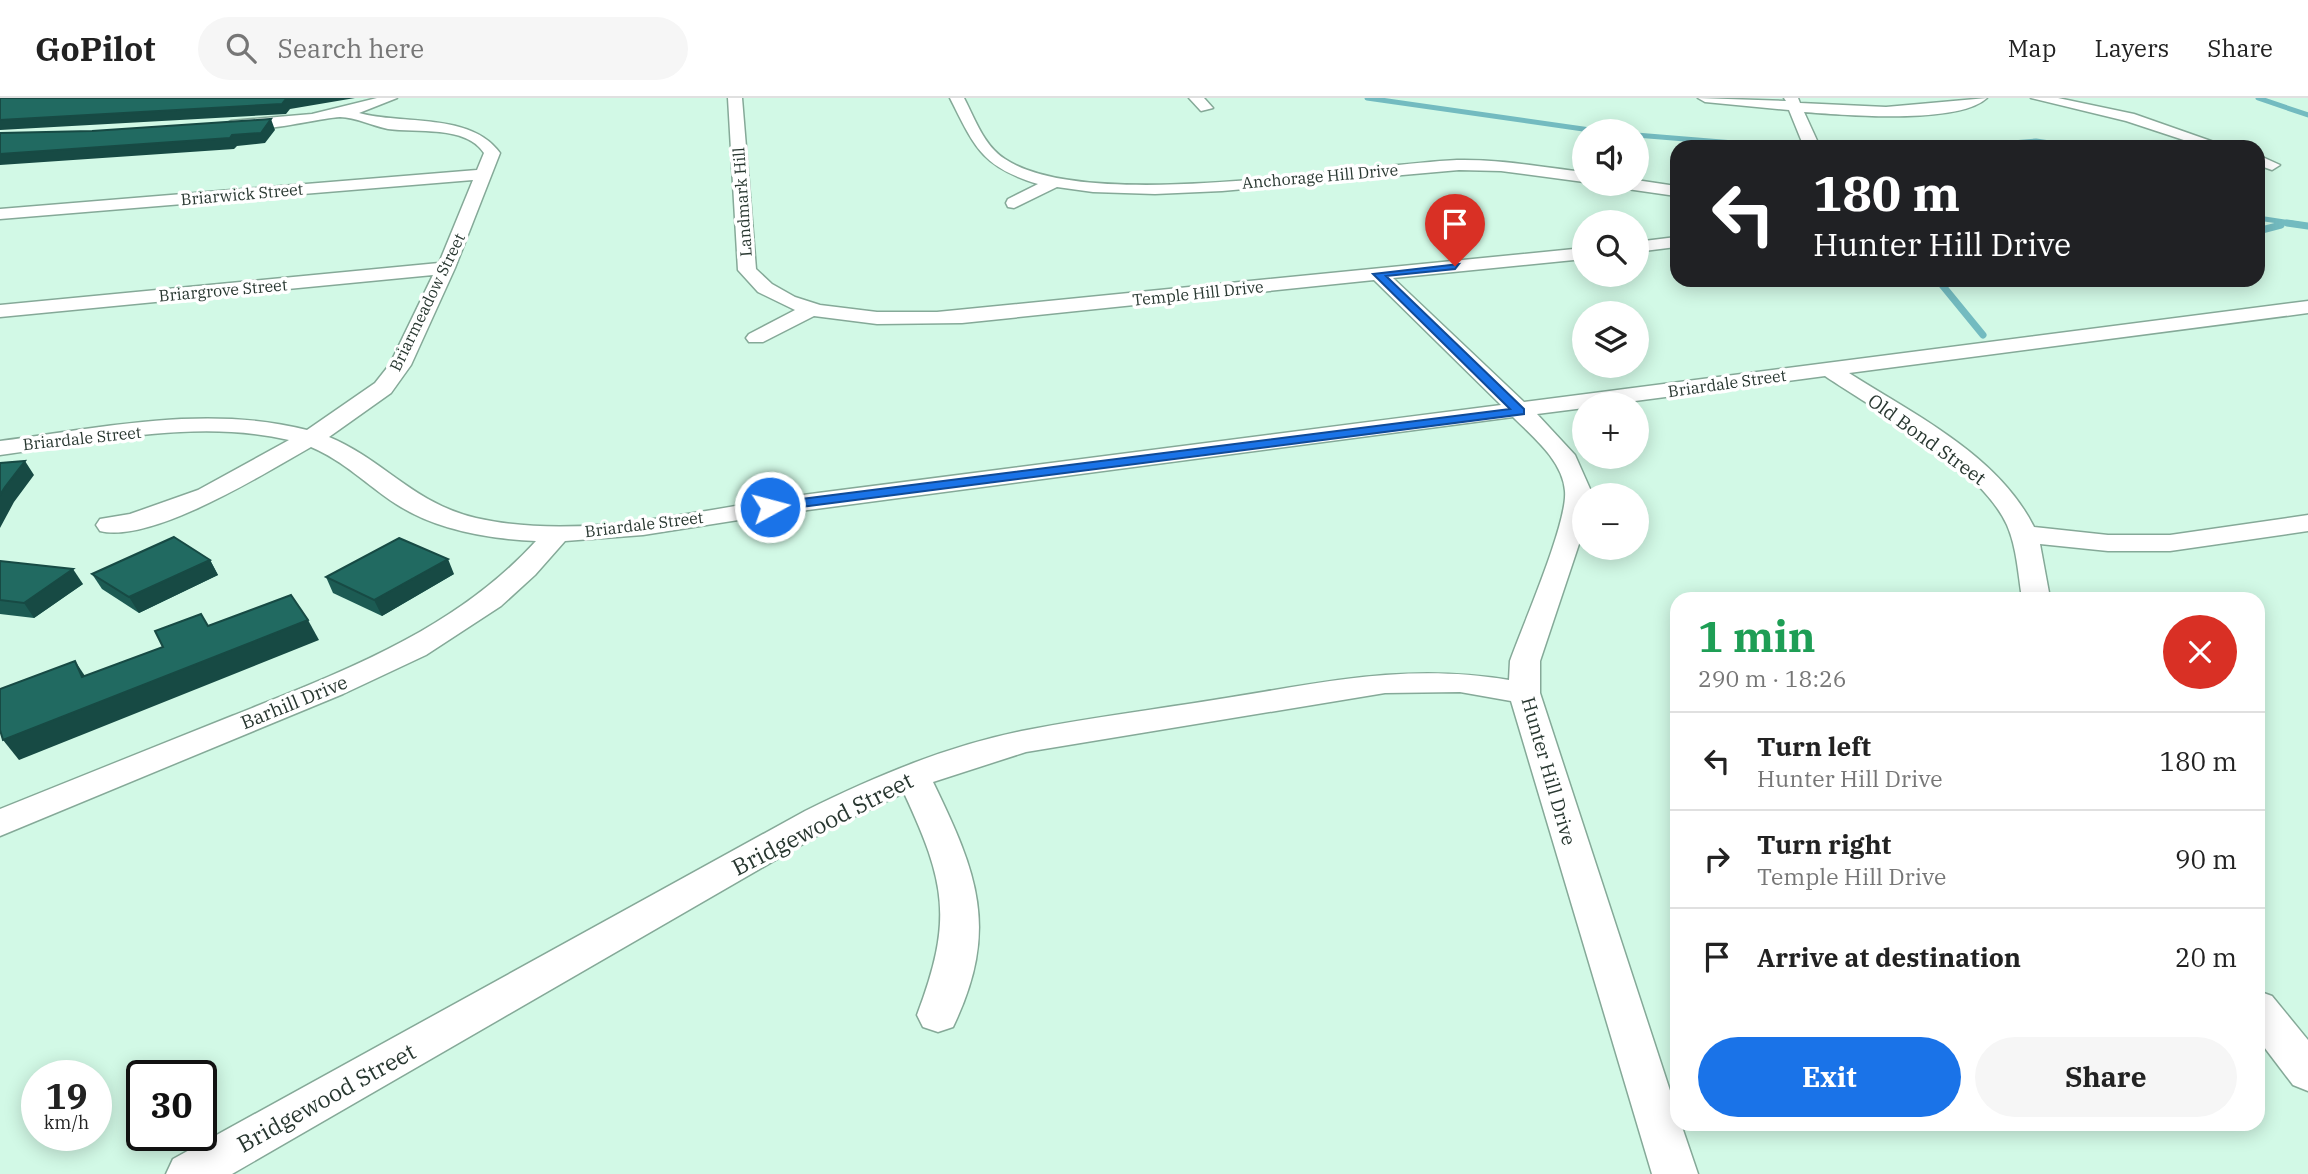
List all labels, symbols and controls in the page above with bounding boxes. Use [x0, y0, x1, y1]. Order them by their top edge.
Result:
search box [198, 17, 688, 80]
text: GoPilot [35, 27, 156, 70]
icon: search [222, 29, 260, 67]
text: Search here [278, 31, 424, 65]
text: Map [2008, 32, 2056, 64]
text: Layers [2094, 32, 2169, 64]
text: Share [2207, 32, 2273, 64]
map controls [1572, 119, 1649, 560]
button: sound [1572, 119, 1649, 196]
street label: Landmark Hill [728, 146, 756, 257]
street label: Anchorage Hill Drive [1241, 159, 1399, 193]
text: 180 m [1813, 161, 1960, 224]
icon: left [1698, 168, 1789, 259]
street label: Briarwick Street [180, 179, 304, 209]
pin [1425, 194, 1485, 266]
icon: arrive [1436, 205, 1474, 243]
button: search [1572, 210, 1649, 287]
text: Hunter Hill Drive [1813, 223, 2071, 265]
street label: Briarmeadow Street [385, 229, 469, 374]
street label: Briargrove Street [158, 274, 288, 306]
street label: Temple Hill Drive [1131, 276, 1265, 310]
button: layers [1572, 301, 1649, 378]
street label: Briardale Street [1667, 365, 1788, 401]
street label: Old Bond Street [1863, 388, 1991, 490]
button: + [1572, 392, 1649, 469]
street label: Briardale Street [22, 422, 143, 454]
position arrow [733, 470, 807, 544]
button: − [1572, 483, 1649, 560]
street label: Briardale Street [584, 507, 705, 541]
text: 1 min [1698, 609, 1816, 664]
button: close [2163, 615, 2237, 689]
text: 290 m · 18:26 [1698, 663, 1847, 693]
street label: Barhill Drive [237, 670, 351, 734]
street label: Hunter Hill Drive [1516, 694, 1582, 848]
text: Turn left [1757, 729, 1871, 763]
icon: left [1698, 742, 1736, 780]
text: 180 m [2159, 744, 2237, 778]
text: Hunter Hill Drive [1757, 763, 1943, 793]
street label: Bridgewood Street [726, 764, 918, 882]
text: Turn right [1757, 827, 1891, 861]
icon: right [1698, 840, 1736, 878]
text: 90 m [2175, 842, 2237, 876]
text: Temple Hill Drive [1757, 861, 1946, 891]
icon: arrive [1698, 938, 1736, 976]
text: Arrive at destination [1757, 940, 2021, 974]
text: 20 m [2175, 940, 2237, 974]
street label: Bridgewood Street [231, 1036, 421, 1158]
button: Exit [1698, 1037, 1961, 1117]
button: Share [1975, 1037, 2237, 1117]
speed limit sign: 30 [126, 1060, 217, 1151]
text: 19 [45, 1073, 88, 1119]
text: km/h [44, 1111, 89, 1134]

